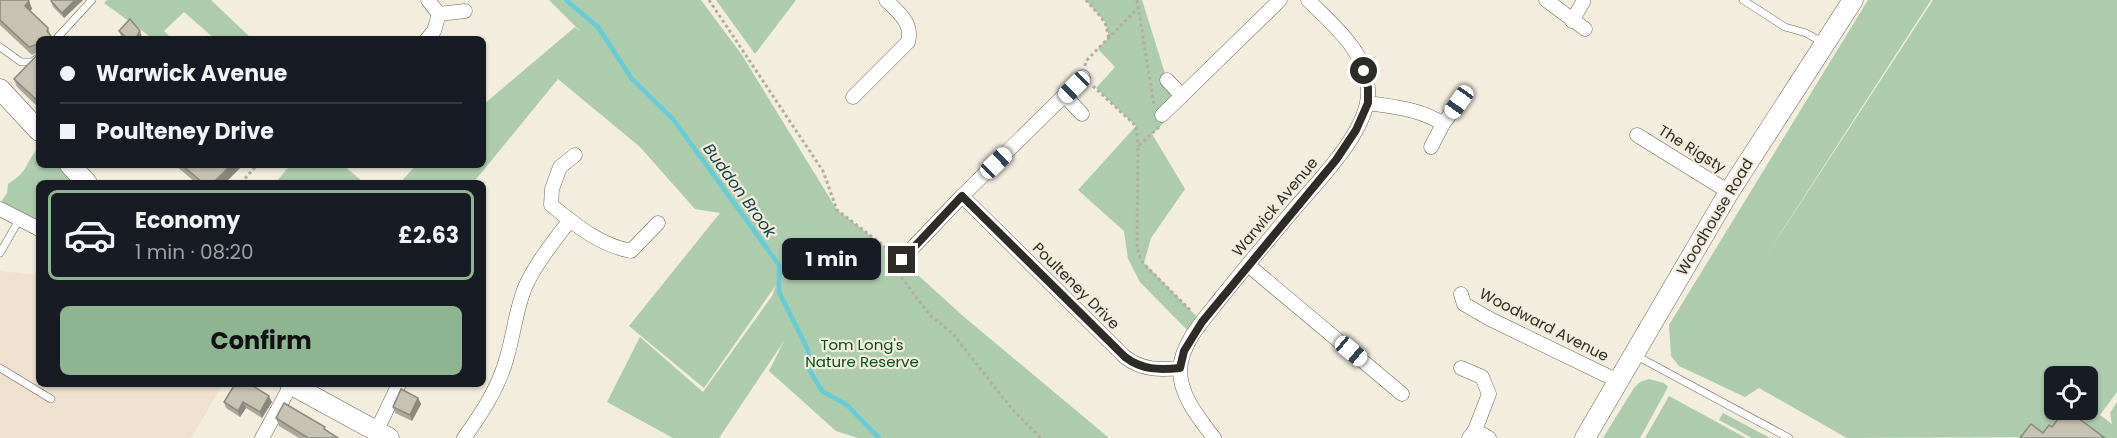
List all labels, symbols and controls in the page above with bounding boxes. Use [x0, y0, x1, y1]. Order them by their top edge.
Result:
route start [1350, 57, 1377, 84]
text: Warwick Avenue [96, 58, 287, 89]
car [1055, 68, 1093, 106]
car [1441, 82, 1477, 122]
text: Poulteney Drive [96, 116, 274, 147]
street label: The Rigsty [1655, 120, 1730, 178]
water label: Buddon Brook [698, 138, 782, 243]
car [977, 144, 1015, 182]
street label: Warwick Avenue [1227, 153, 1322, 261]
street label: Woodhouse Road [1671, 154, 1758, 279]
text: Economy [135, 205, 240, 236]
icon: car [63, 208, 117, 262]
text: £2.63 [398, 220, 459, 251]
street label: Poulteney Drive [1028, 237, 1125, 334]
text: 1 min · 08:20 [135, 238, 253, 266]
callout: 1 min [782, 239, 881, 281]
text: 1 min [805, 245, 858, 273]
route end [888, 246, 915, 273]
street label: Woodward Avenue [1476, 283, 1612, 366]
button: Confirm [60, 306, 462, 375]
car [1331, 333, 1371, 369]
park label: Tom Long's Nature Reserve [805, 334, 919, 372]
map controls [2044, 366, 2098, 420]
button: locate [2044, 366, 2098, 420]

